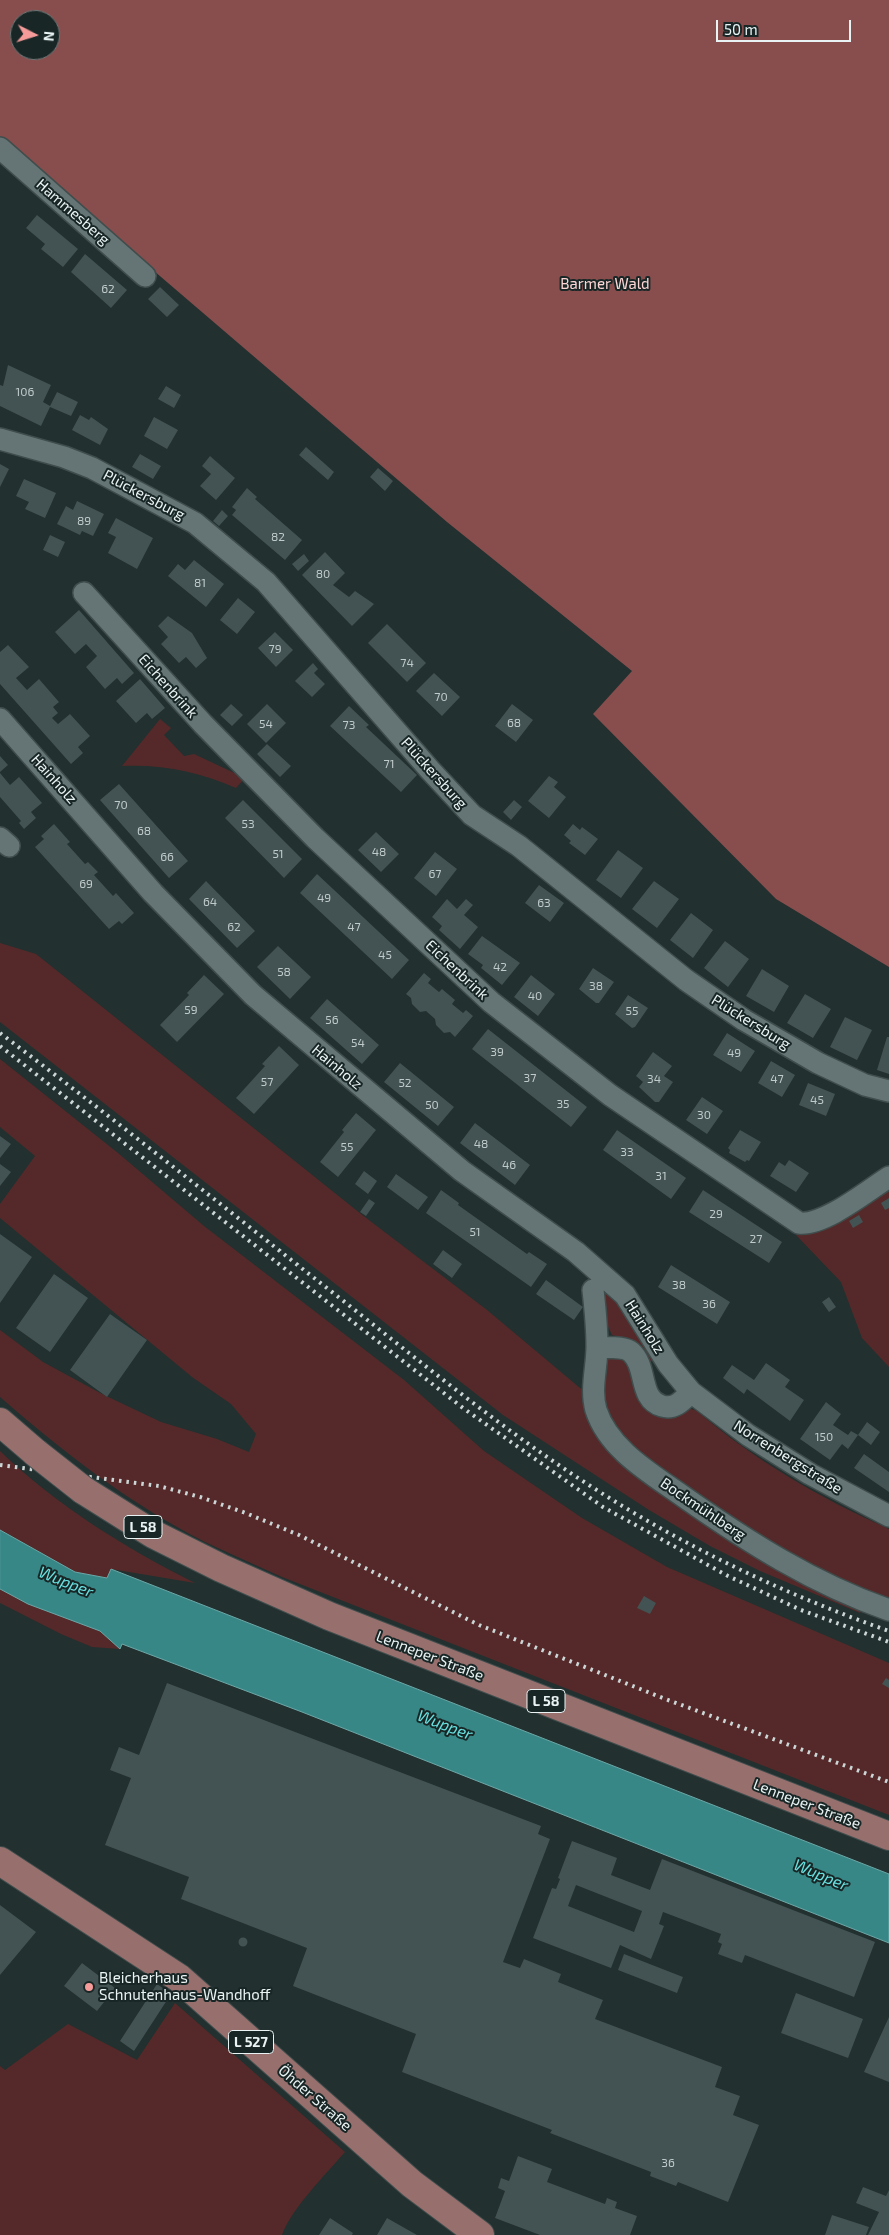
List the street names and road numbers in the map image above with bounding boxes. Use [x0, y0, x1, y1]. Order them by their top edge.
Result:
street label: Hammesberg [33, 175, 113, 249]
street label: Plückersburg [100, 466, 188, 524]
street label: Eichenbrink [135, 650, 201, 722]
street label: Plückersburg [397, 734, 471, 812]
street label: Hainholz [27, 751, 81, 807]
street label: Eichenbrink [422, 936, 492, 1004]
street label: Plückersburg [708, 991, 794, 1053]
street label: Hainholz [308, 1041, 366, 1093]
street label: Hainholz [621, 1297, 669, 1357]
street label: Norrenbergstraße [730, 1416, 846, 1498]
street label: Bockmühlberg [657, 1474, 749, 1544]
road number: L 58 [124, 1515, 162, 1538]
street label: Lenneper Straße [374, 1627, 486, 1685]
road number: L 58 [527, 1690, 565, 1712]
street label: Lenneper Straße [751, 1775, 863, 1833]
road number: L 527 [228, 2030, 274, 2054]
street label: Öhder Straße [275, 2061, 355, 2135]

